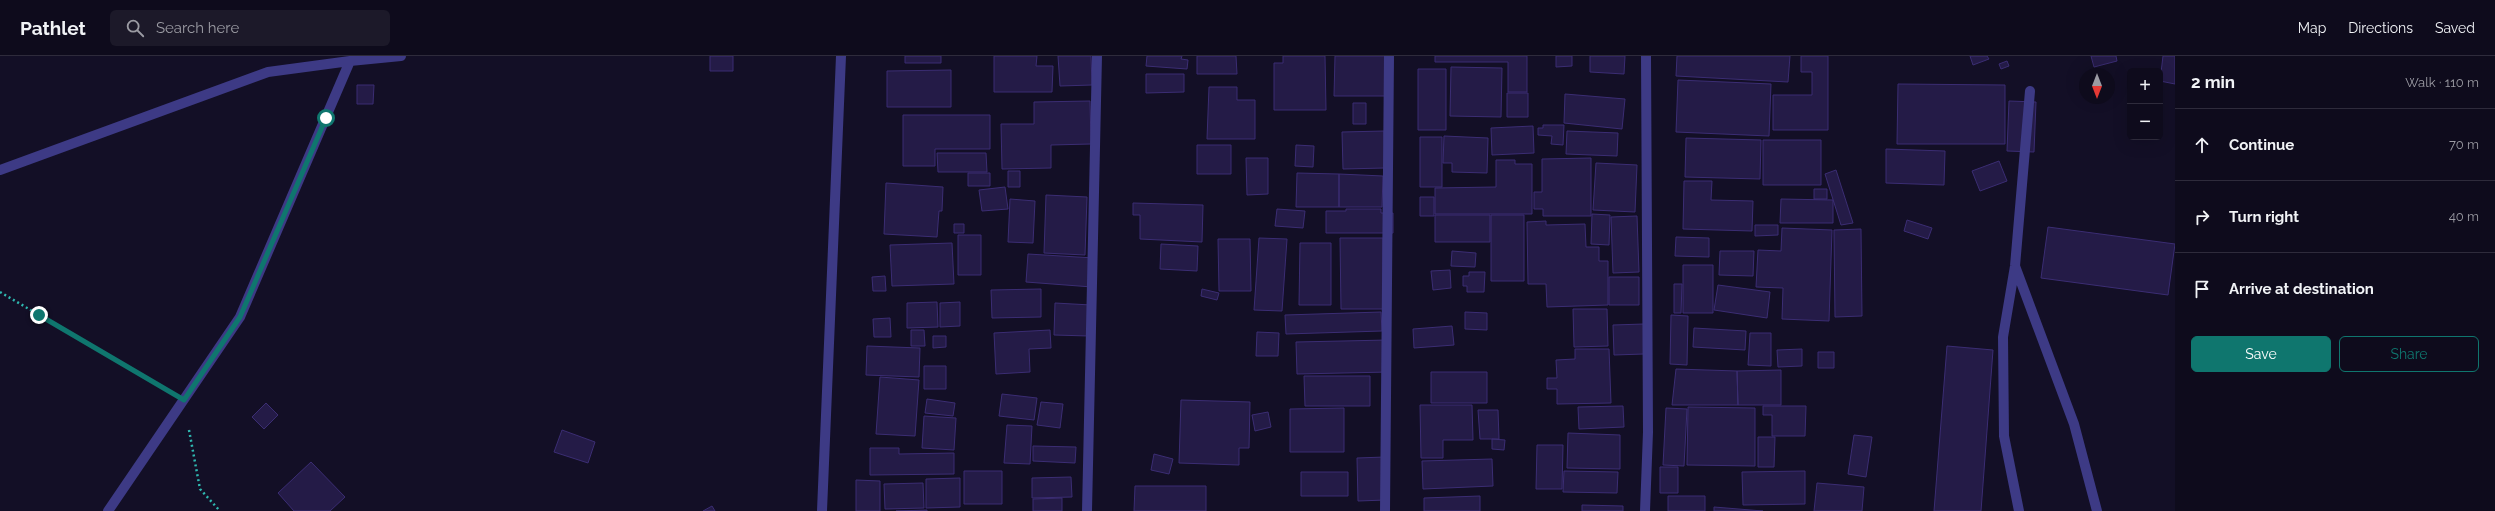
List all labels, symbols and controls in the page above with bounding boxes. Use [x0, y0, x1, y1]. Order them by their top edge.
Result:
search box [110, 10, 390, 46]
text: Pathlet [20, 17, 86, 39]
icon: search [124, 17, 146, 39]
text: Search here [156, 19, 239, 37]
text: Map [2298, 20, 2326, 36]
text: Directions [2348, 20, 2413, 36]
text: Saved [2435, 20, 2475, 36]
north arrow [2079, 68, 2115, 104]
map controls [2127, 68, 2163, 140]
button: + [2127, 68, 2163, 104]
text: 2 min [2191, 72, 2235, 92]
text: Walk · 110 m [2405, 75, 2479, 90]
button: − [2127, 104, 2163, 140]
route start [317, 109, 335, 127]
icon: ahead [2191, 134, 2213, 156]
text: Continue [2229, 136, 2294, 154]
text: 70 m [2449, 137, 2479, 152]
icon: right [2191, 206, 2213, 228]
text: Turn right [2229, 208, 2299, 226]
text: 40 m [2449, 209, 2479, 224]
icon: arrive [2191, 278, 2213, 300]
text: Arrive at destination [2229, 280, 2374, 298]
route end [30, 306, 48, 324]
button: Save [2191, 336, 2331, 372]
button: Share [2339, 336, 2479, 372]

